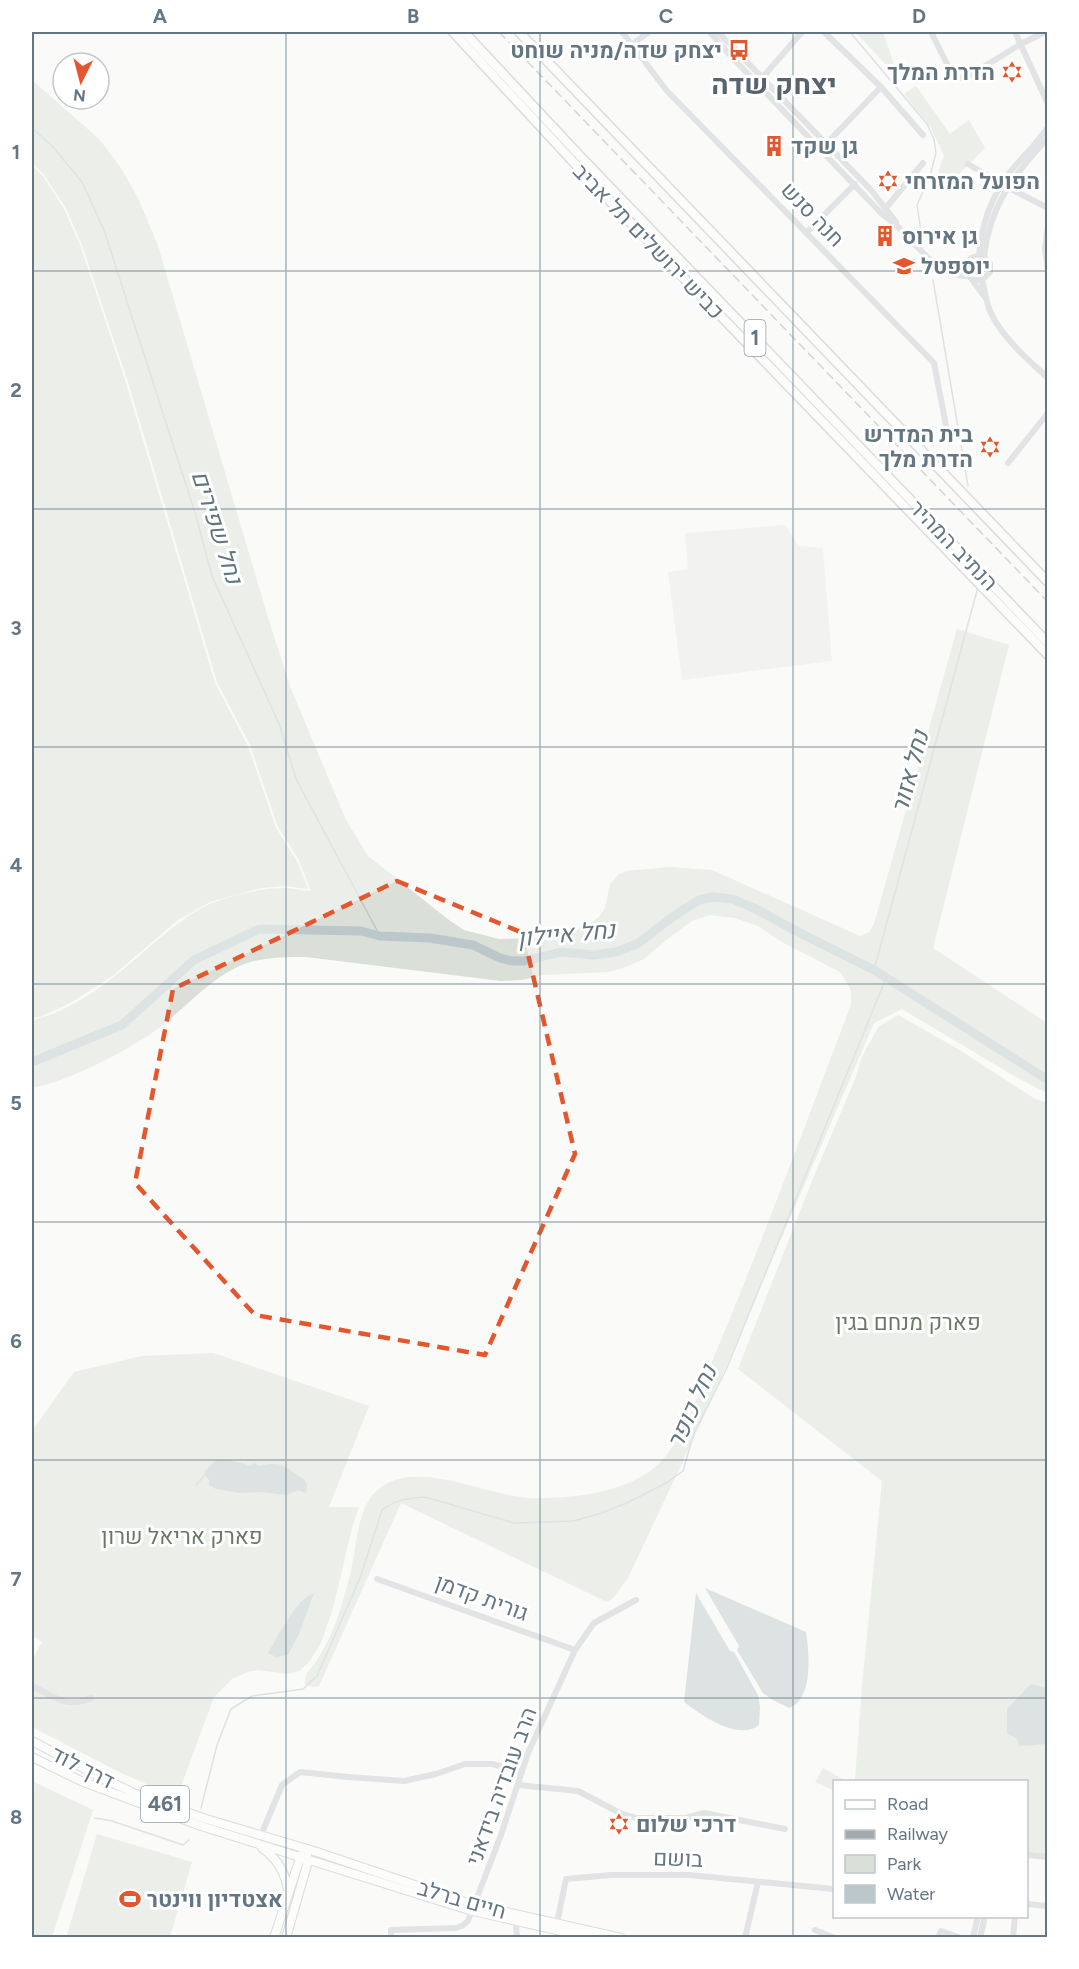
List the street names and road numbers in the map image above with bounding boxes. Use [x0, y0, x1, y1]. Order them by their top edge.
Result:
street label: כביש ירושלים תל אביב [567, 158, 730, 325]
street label: חנה סנש [775, 176, 850, 252]
road number: 1 [744, 320, 766, 356]
street label: הנתיב המהיר [904, 494, 1003, 596]
street label: גורית קדמן [432, 1568, 532, 1627]
street label: הרב עובדיה בידאני [460, 1703, 543, 1869]
street label: דרך לוד [46, 1740, 119, 1795]
road number: 461 [141, 1786, 189, 1822]
street label: בושם [653, 1844, 704, 1873]
street label: חיים ברלב [414, 1874, 509, 1925]

